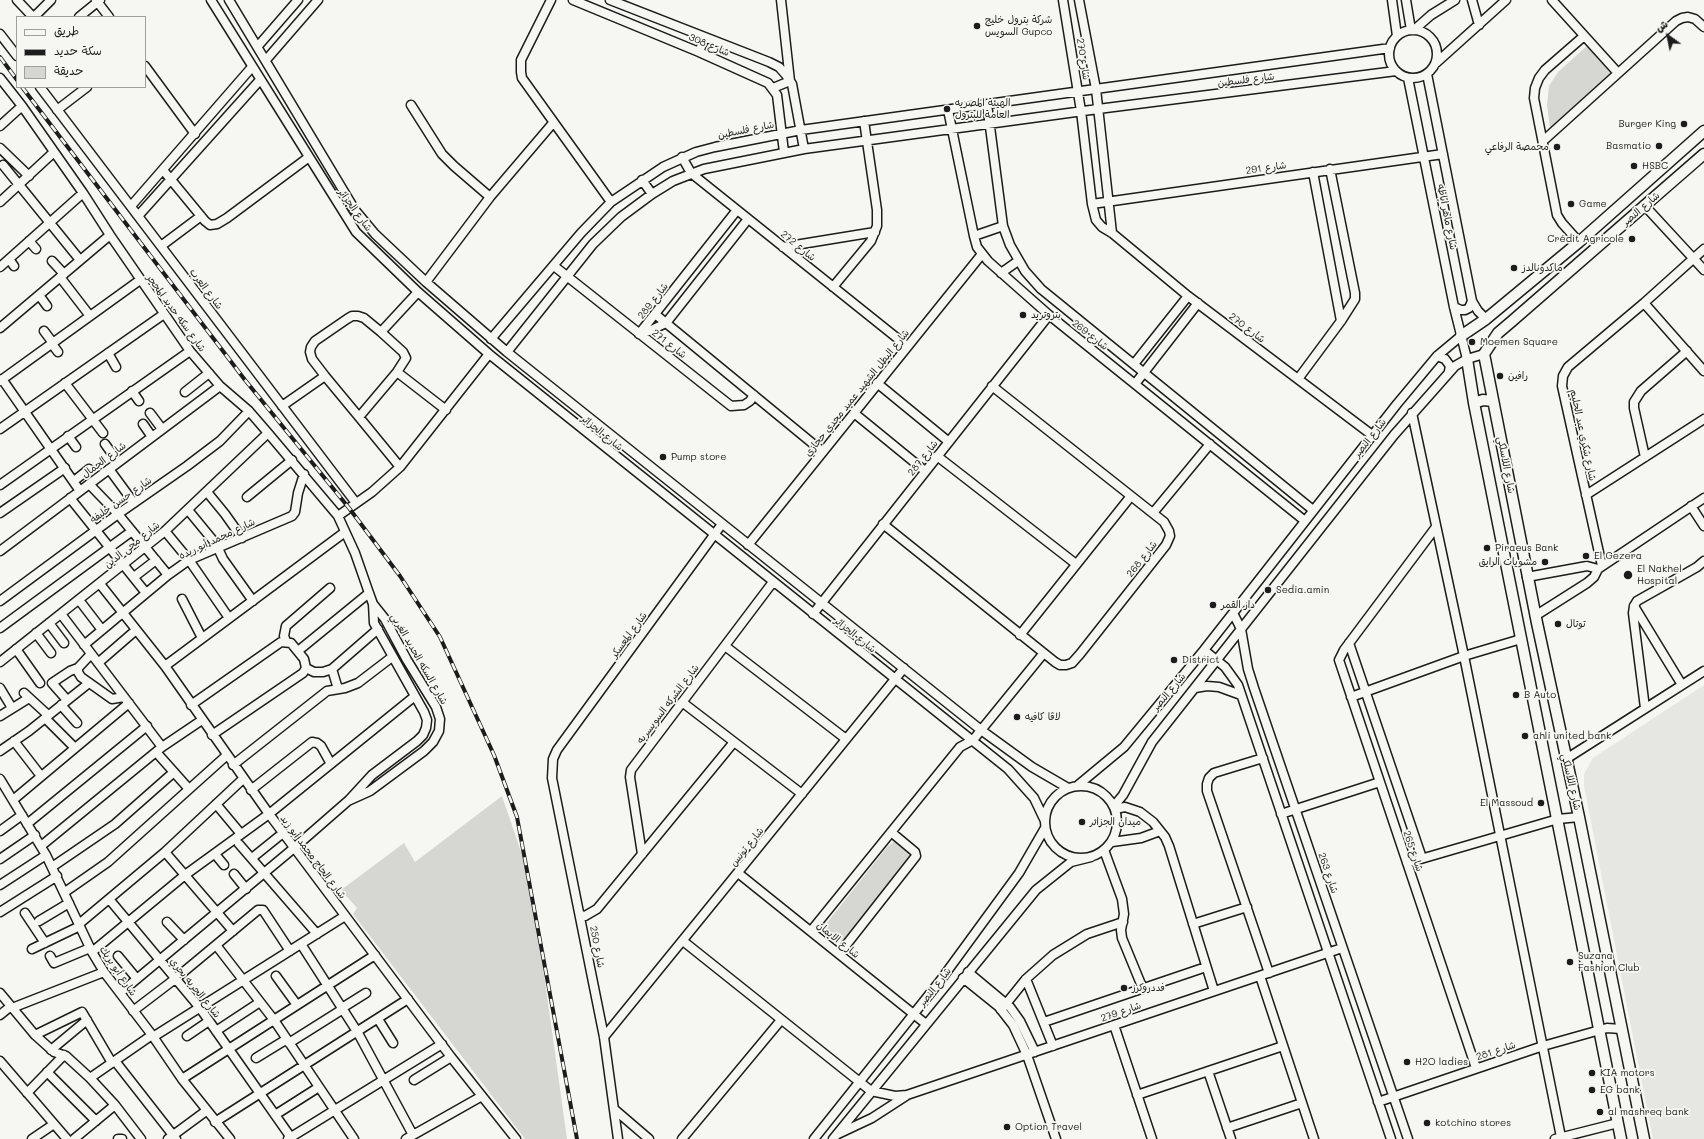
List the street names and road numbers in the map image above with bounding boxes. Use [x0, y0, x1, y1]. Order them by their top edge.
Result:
street label: شارع 308 [687, 31, 731, 59]
street label: شارع 270 [1074, 37, 1092, 81]
street label: شارع فلسطين [1217, 71, 1275, 89]
street label: شارع فلسطين [717, 119, 775, 141]
street label: شارع 291 [1245, 159, 1287, 177]
street label: شارع ماهر اباظه [1435, 183, 1459, 251]
street label: شارع الجزائر [335, 186, 375, 234]
street label: شارع النصر [1620, 189, 1662, 229]
street label: شارع 272 [778, 228, 818, 264]
street label: شارع العرب [187, 266, 225, 312]
street label: شارع سكه حديد المحجر [144, 272, 208, 354]
street label: شارع 289 [635, 281, 671, 321]
street label: شارع 270 [1227, 311, 1267, 345]
street label: شارع 269 [1070, 317, 1110, 353]
street label: شارع 271 [649, 327, 689, 361]
street label: شارع البطل الشهيد عميد مجدي حجازي [802, 327, 912, 459]
street label: شارع شكري عبد الحليم [1567, 388, 1599, 482]
street label: شارع الجزائر [579, 413, 625, 453]
street label: شارع النصر [1351, 416, 1389, 460]
street label: شارع اللاسلكي [1495, 435, 1517, 495]
street label: شارع 287 [905, 438, 941, 478]
street label: شارع الجمال [80, 440, 128, 480]
street label: شارع حسن خليفه [88, 474, 154, 526]
street label: شارع محمد أبو ريده [177, 516, 257, 562]
street label: شارع محى الدين [102, 519, 162, 571]
street label: شارع 268 [1124, 539, 1160, 579]
street label: شارع المعسكر [608, 610, 650, 660]
street label: شارع السكه الحديد الغربي [388, 611, 450, 707]
street label: شارع الجزائر [832, 615, 878, 655]
street label: شارع الشركه السويسريه [634, 662, 702, 746]
street label: شارع النصر [1150, 671, 1188, 713]
street label: شارع اللاسلكي [1559, 753, 1583, 811]
street label: شارع الحاج محمد أبو زيد [278, 813, 348, 901]
street label: شارع تونس [728, 825, 766, 869]
street label: شارع 265 [1400, 829, 1426, 873]
street label: شارع 263 [1315, 851, 1341, 895]
street label: شارع الايمان [814, 919, 862, 961]
street label: شارع 250 [587, 925, 607, 969]
street label: شارع أبو بريك [97, 944, 139, 998]
street label: شارع الحريه بحري [167, 956, 223, 1020]
street label: شارع النصر [916, 965, 954, 1009]
street label: شارع 279 [1099, 1000, 1143, 1024]
street label: شارع 281 [1475, 1039, 1517, 1063]

